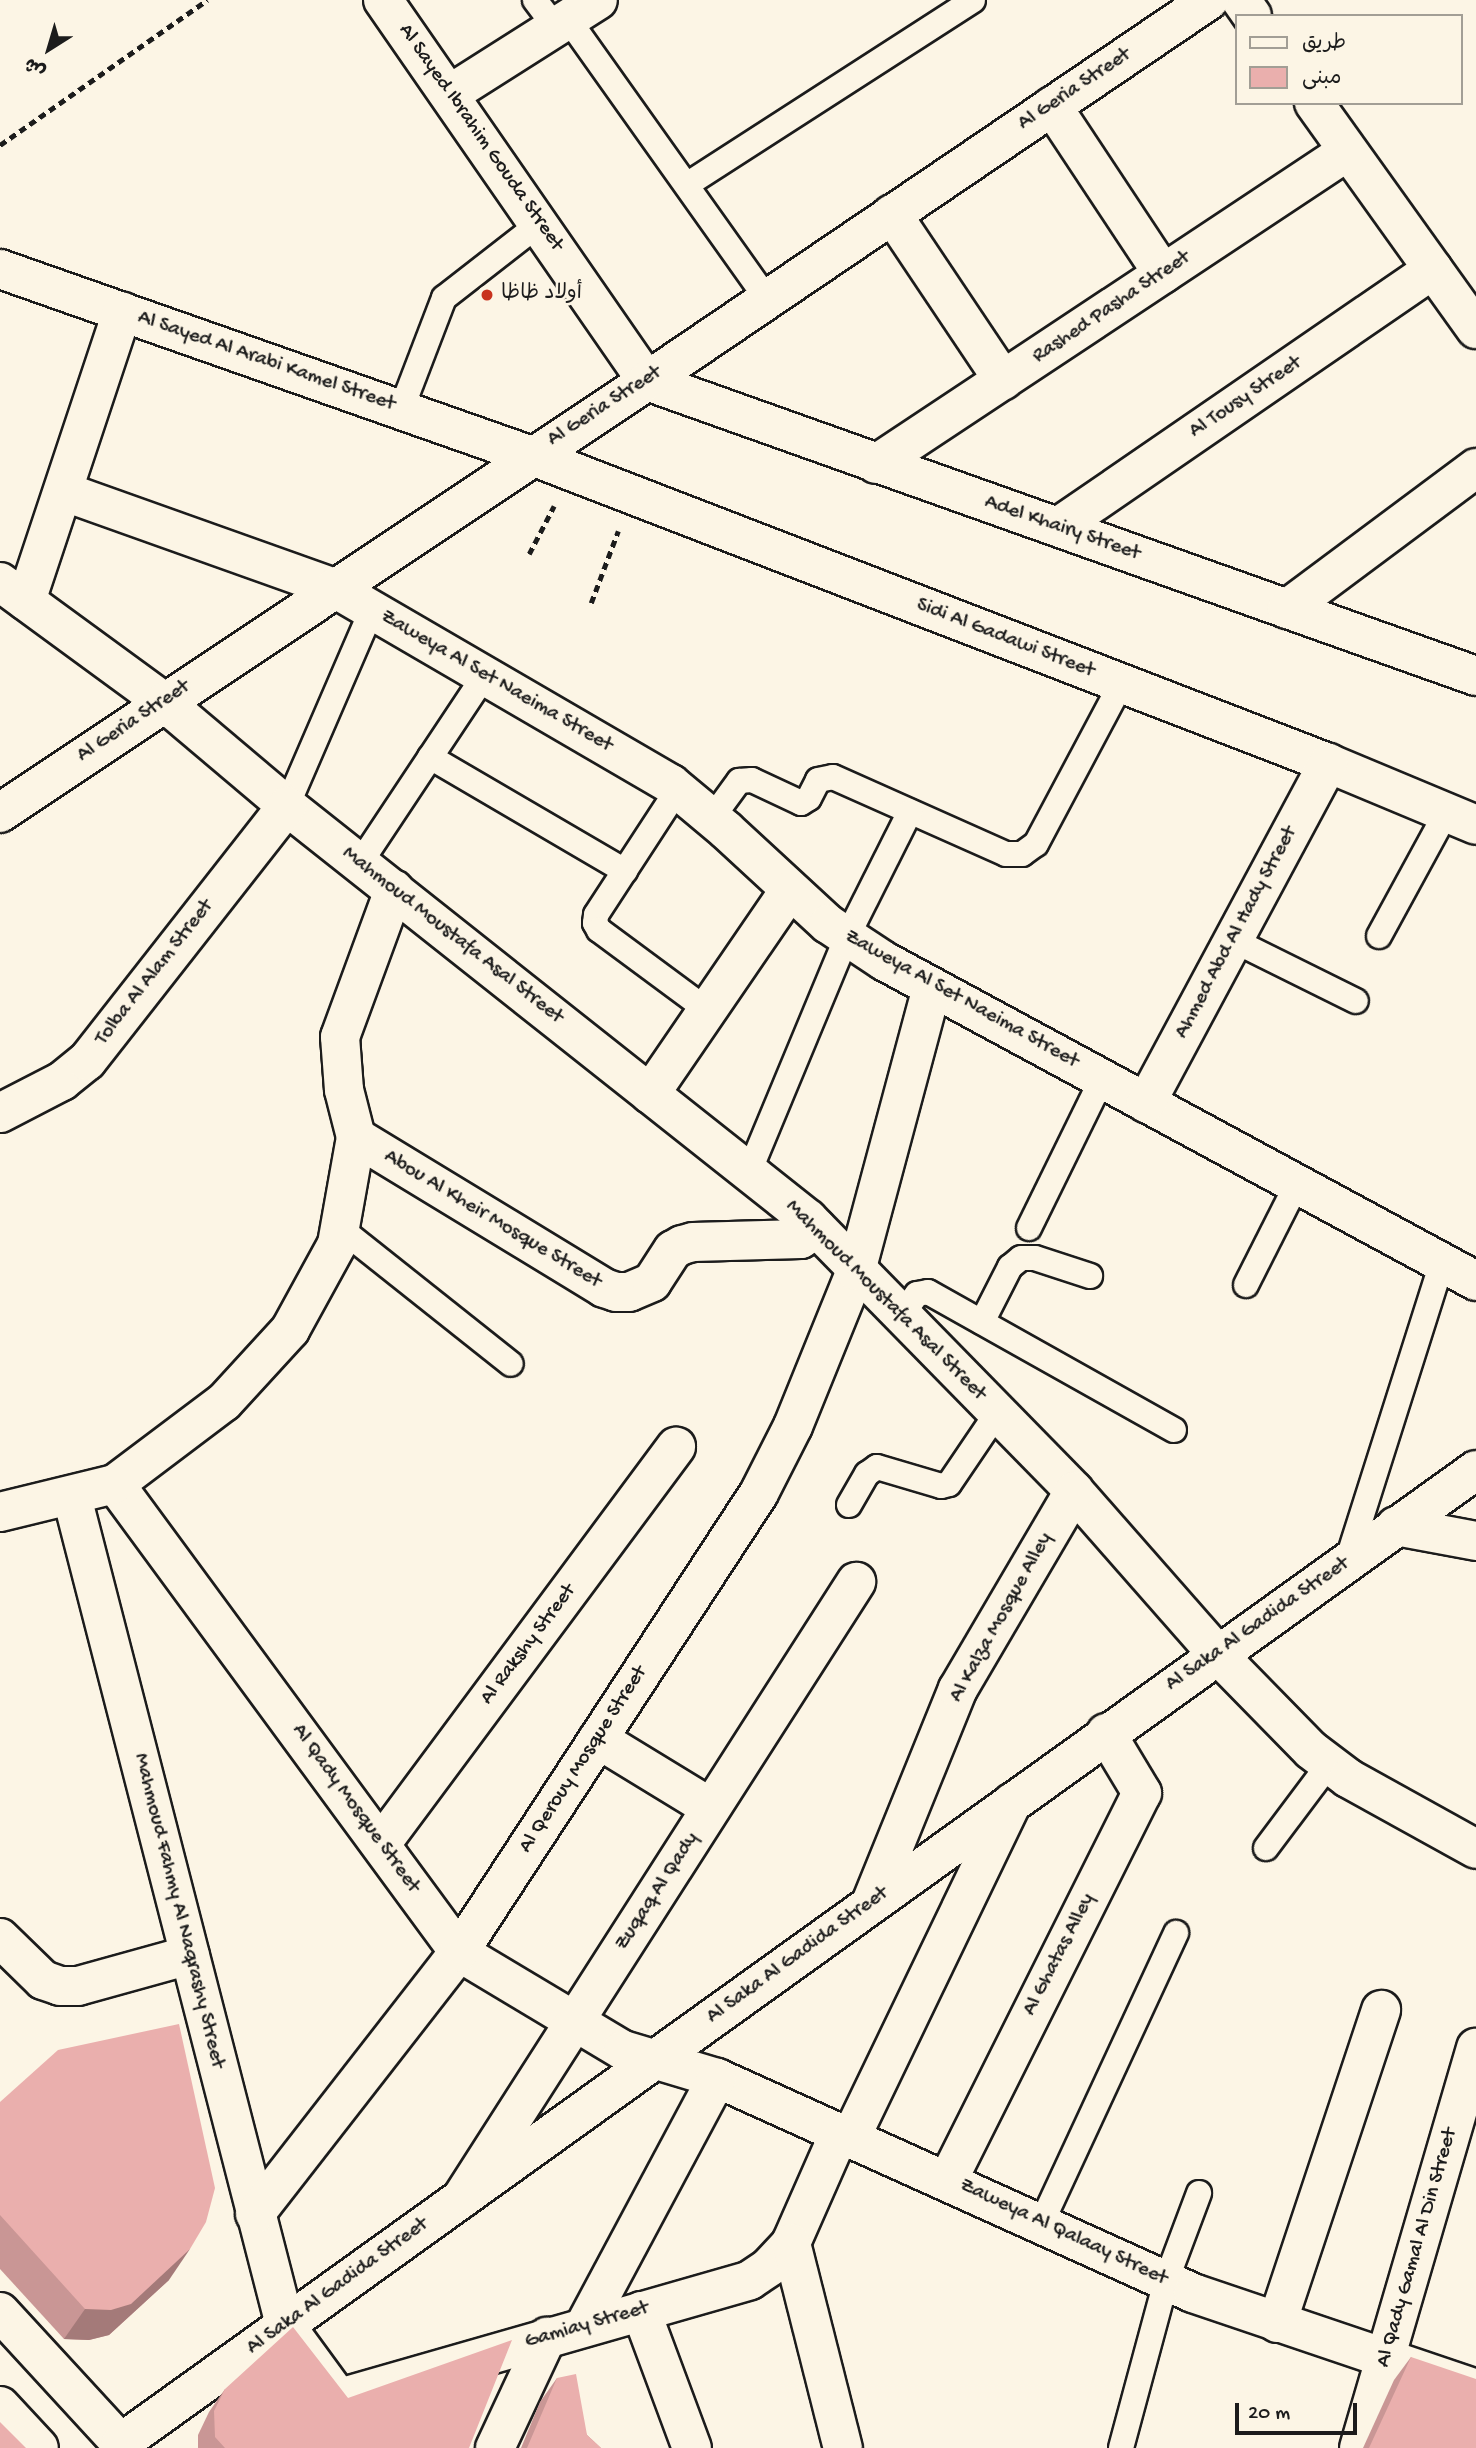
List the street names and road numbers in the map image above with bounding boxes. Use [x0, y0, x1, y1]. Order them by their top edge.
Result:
street label: Al Sayed Ibrahim Gouda Street [392, 19, 568, 257]
street label: Al Geria Street [1014, 43, 1136, 137]
street label: Rashed Pasha Street [1028, 246, 1196, 370]
street label: Al Sayed Al Arabi Kamel Street [134, 306, 398, 418]
street label: Al Tousy Street [1185, 351, 1307, 445]
street label: Al Geria Street [543, 361, 667, 453]
street label: Adel Khairy Street [981, 491, 1143, 567]
street label: Sidi Al Gadawi Street [912, 593, 1098, 685]
street label: Zaweya Al Set Naeima Street [376, 605, 616, 759]
street label: Al Geria Street [73, 675, 195, 769]
street label: Ahmed Abd Al Hady Street [1170, 823, 1304, 1043]
street label: Mahmoud Moustafa Asal Street [336, 842, 568, 1030]
street label: Tolba Al Alam Street [90, 895, 220, 1051]
street label: Zaweya Al Set Naeima Street [840, 925, 1082, 1075]
street label: Abou Al Kheir Mosque Street [379, 1145, 605, 1295]
street label: Mahmoud Moustafa Asal Street [779, 1195, 991, 1407]
street label: Al Kalza Mosque Alley [945, 1529, 1059, 1707]
street label: Al Saka Al Gadida Street [1161, 1552, 1355, 1698]
street label: Al Rakshy Street [476, 1580, 582, 1710]
street label: Al Qerouy Mosque Street [514, 1662, 654, 1858]
street label: Al Qady Mosque Street [285, 1720, 425, 1898]
street label: Mahmoud Fahmy Al Naqrashy Street [127, 1751, 229, 2071]
street label: Zuqaq Al Qady [611, 1828, 705, 1956]
street label: Al Saka Al Gadida Street [702, 1882, 894, 2030]
street label: Al Ghatas Alley [1018, 1890, 1102, 2020]
street label: Al Qady Gamal Al Din Street [1372, 2126, 1464, 2370]
street label: Zaweya Al Qalaay Street [955, 2174, 1171, 2292]
street label: Al Saka Al Gadida Street [242, 2213, 434, 2361]
street label: Gamiay Street [522, 2296, 652, 2356]

